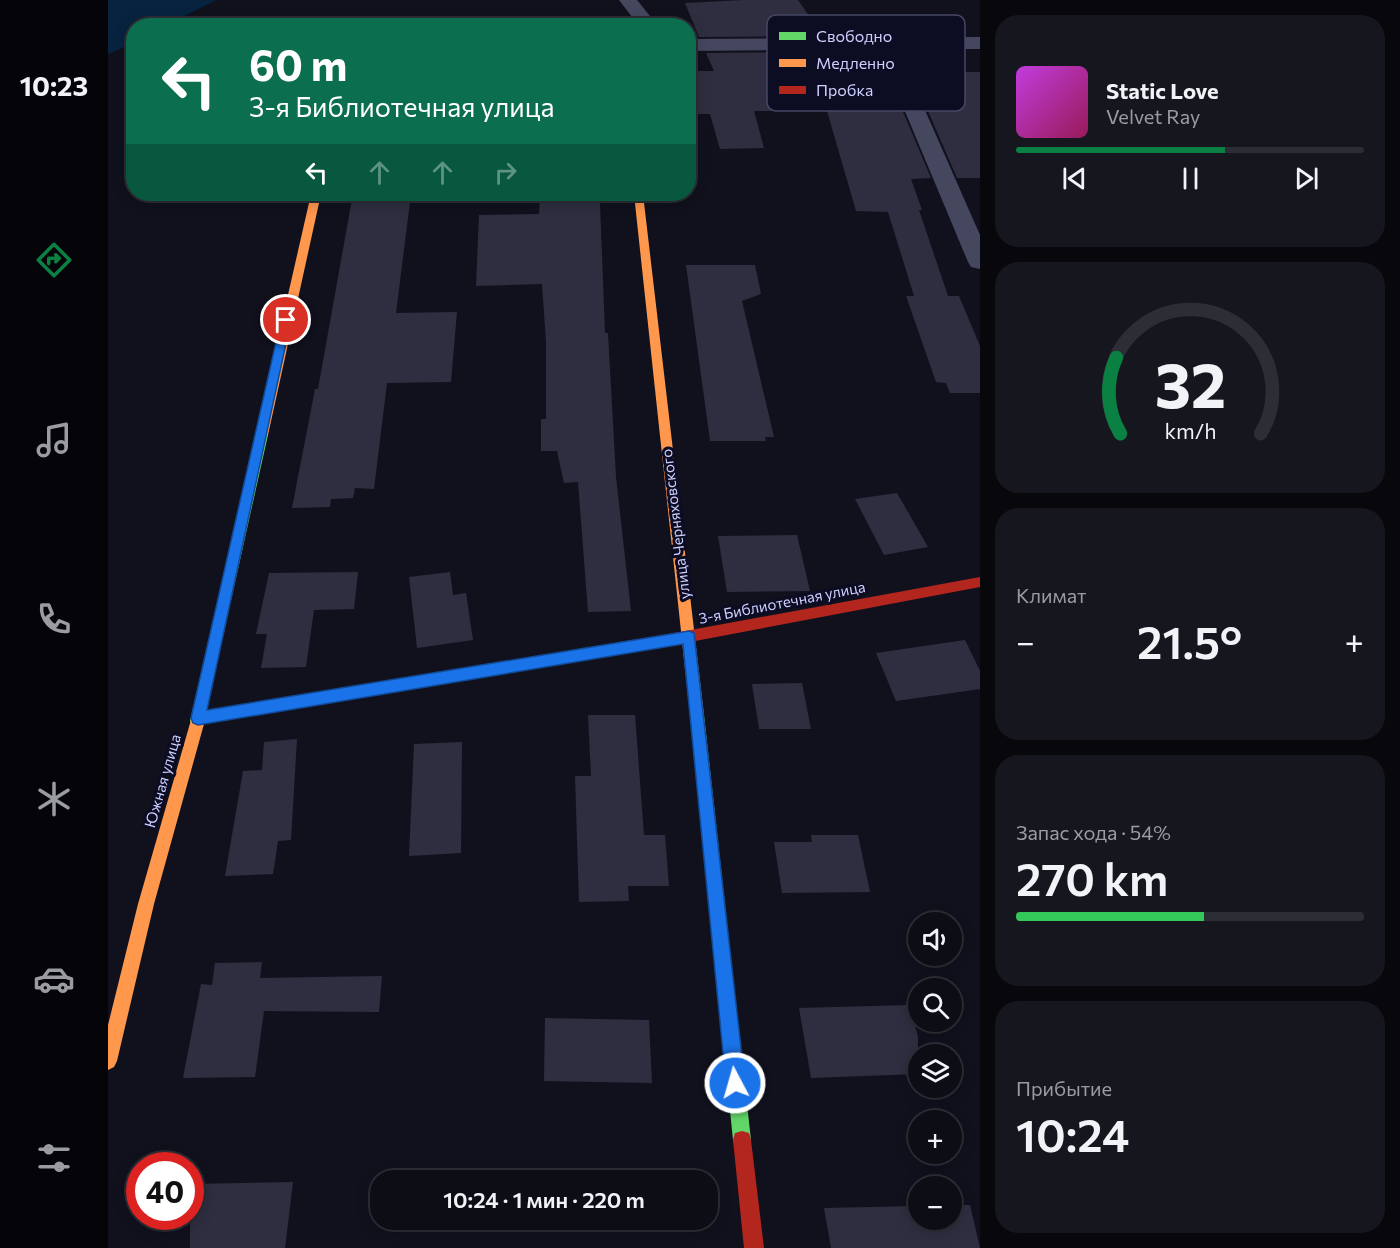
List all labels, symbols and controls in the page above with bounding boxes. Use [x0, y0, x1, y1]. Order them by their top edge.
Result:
legend [767, 15, 965, 111]
text: Свободно [816, 26, 892, 45]
text: 60 m [249, 38, 348, 90]
icon: left [150, 42, 228, 120]
text: Медленно [816, 53, 895, 72]
text: 10:23 [20, 69, 88, 102]
text: Static Love [1106, 77, 1219, 104]
text: Пробка [816, 80, 873, 99]
text: 3-я Библиотечная улица [249, 90, 554, 123]
text: Velvet Ray [1106, 104, 1200, 128]
icon: left [300, 156, 333, 189]
icon: ahead [363, 156, 396, 189]
icon: ahead [426, 156, 459, 189]
icon: right [489, 156, 522, 189]
icon: previous [1058, 162, 1091, 195]
icon: pause [1174, 162, 1207, 195]
icon: next [1290, 162, 1323, 195]
icon: directions [33, 239, 75, 281]
pin [260, 294, 311, 345]
icon: arrive [269, 303, 302, 336]
text: 32 [1154, 346, 1226, 422]
text: km/h [1164, 418, 1216, 444]
icon: music [33, 419, 75, 461]
street label: улица Черняховского [657, 448, 693, 600]
street label: 3-я Библиотечная улица [697, 577, 867, 627]
text: Климат [1016, 583, 1086, 607]
icon: phone [33, 598, 75, 640]
text: 21.5° [1137, 613, 1242, 668]
text: − [1016, 620, 1035, 661]
text: + [1345, 620, 1364, 661]
street label: Южная улица [140, 732, 184, 829]
icon: climate [33, 778, 75, 820]
text: Запас хода · 54% [1016, 820, 1171, 844]
text: 270 km [1016, 850, 1168, 905]
map controls [908, 912, 962, 1230]
button: sound [908, 912, 962, 966]
icon: car [33, 958, 75, 1000]
button: search [908, 978, 962, 1032]
button: layers [908, 1044, 962, 1098]
position arrow [703, 1051, 767, 1115]
text: Прибытие [1016, 1076, 1112, 1100]
text: 10:24 [1016, 1106, 1129, 1161]
button: + [908, 1110, 962, 1164]
icon: filters [33, 1137, 75, 1179]
speed limit sign: 40 [126, 1152, 204, 1230]
button: − [908, 1176, 962, 1230]
text: 10:24 · 1 мин · 220 m [443, 1186, 645, 1213]

